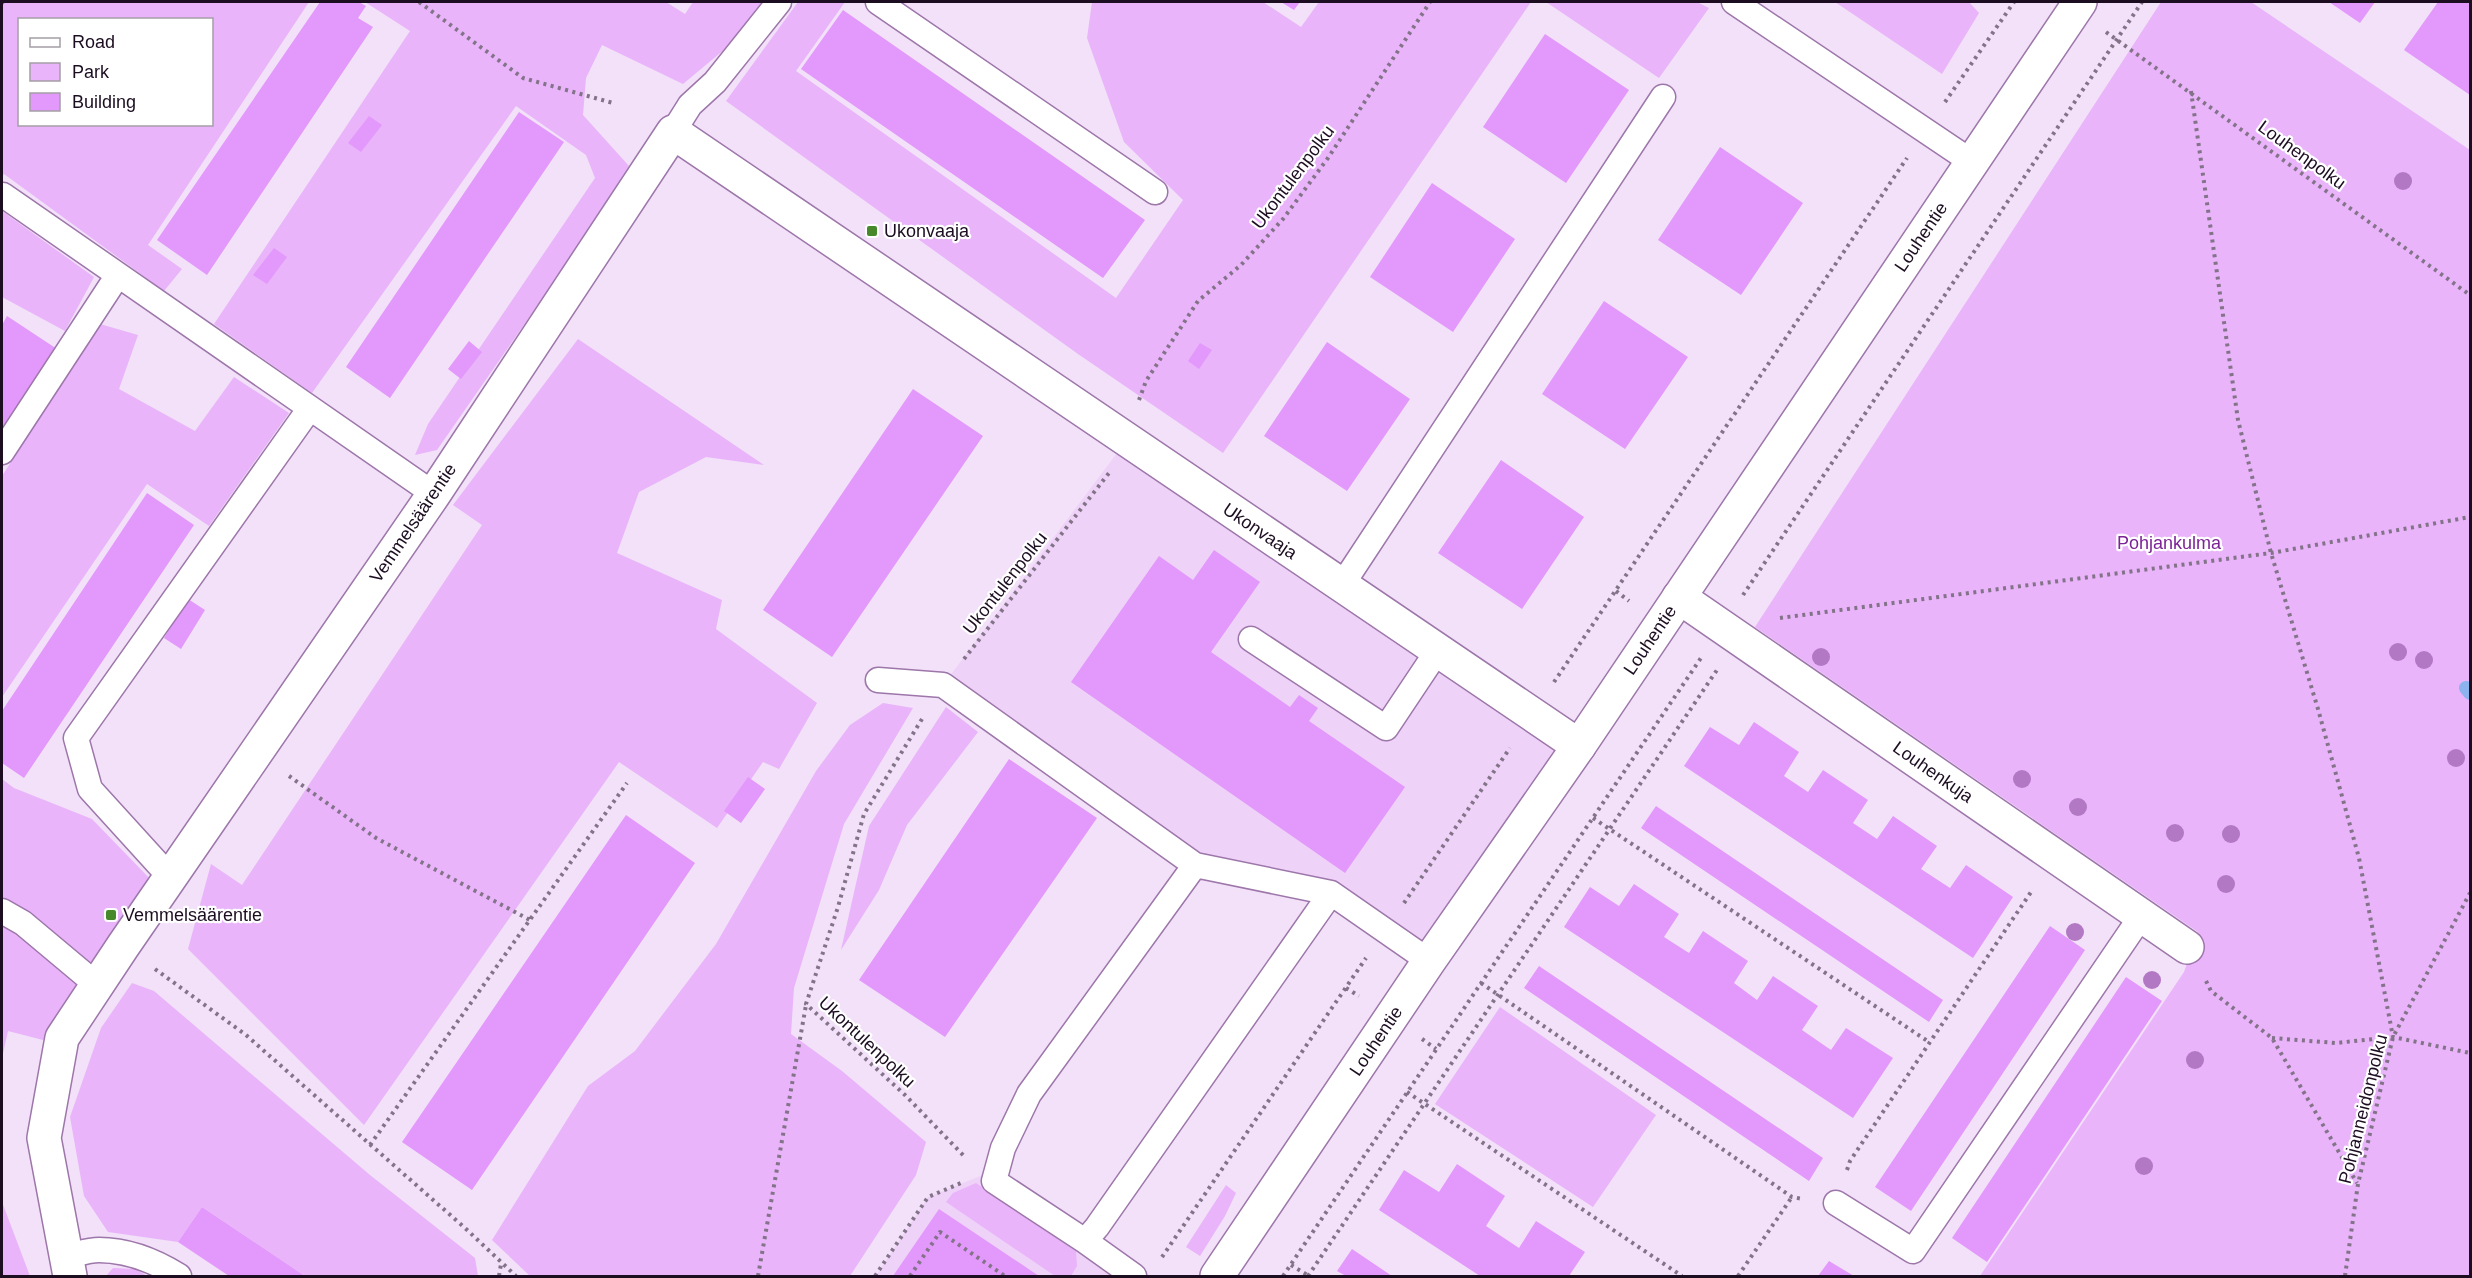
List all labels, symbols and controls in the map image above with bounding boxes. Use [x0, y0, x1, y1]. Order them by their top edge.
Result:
legend [18, 18, 213, 126]
text: Road [72, 32, 115, 52]
text: Park [72, 62, 110, 82]
text: Building [72, 92, 136, 112]
street label: Louhenpolku [2254, 117, 2350, 193]
street label: Ukontulenpolku [1248, 121, 1338, 233]
street label: Louhentie [1891, 199, 1951, 275]
place label: Ukonvaaja [884, 221, 970, 241]
marker: Ukonvaaja [865, 224, 879, 238]
street label: Vemmelsäärentie [366, 460, 460, 586]
street label: Ukonvaaja [1219, 499, 1302, 564]
street label: Ukontulenpolku [959, 528, 1051, 638]
park label: Pohjankulma [2117, 533, 2222, 553]
street label: Louhentie [1620, 602, 1680, 678]
street label: Louhenkuja [1889, 737, 1978, 807]
place label: Vemmelsäärentie [123, 905, 262, 925]
marker: Vemmelsäärentie [104, 908, 118, 922]
street label: Ukontulenpolku [815, 992, 919, 1092]
street label: Louhentie [1346, 1003, 1406, 1079]
street label: Pohjanneidonpolku [2335, 1032, 2391, 1186]

